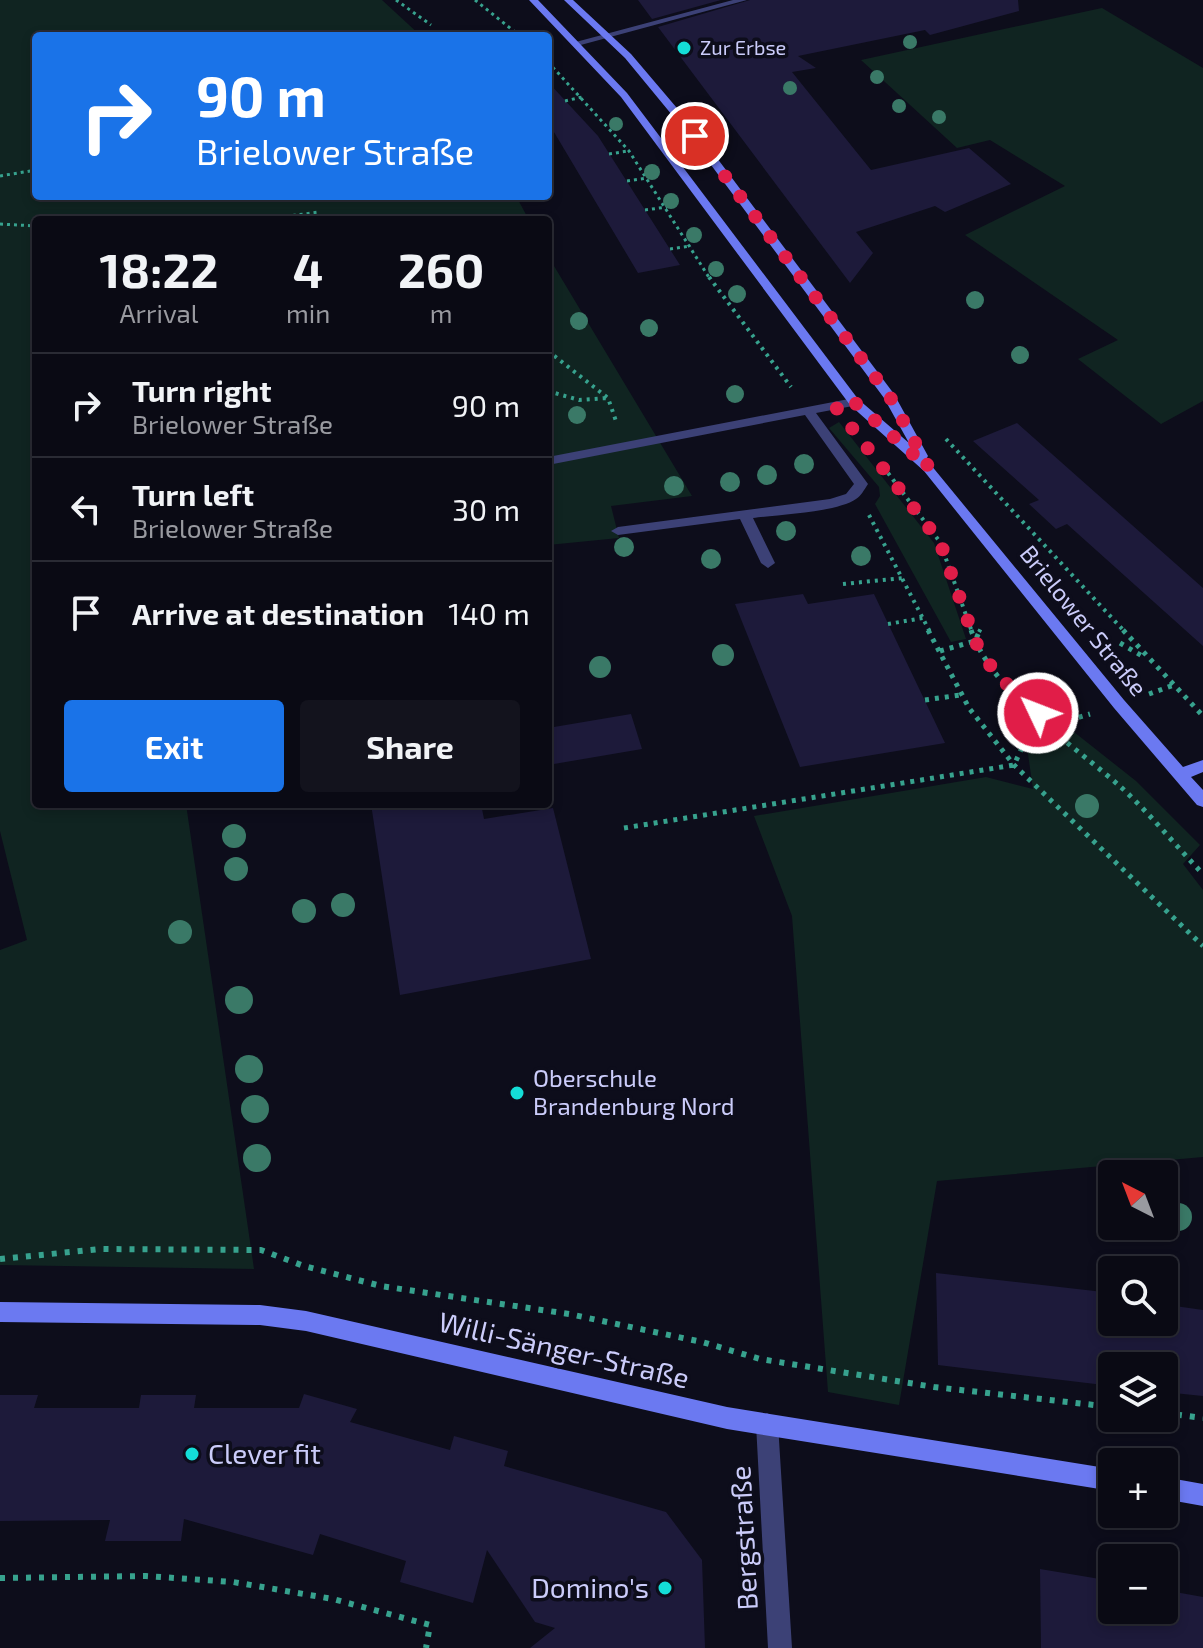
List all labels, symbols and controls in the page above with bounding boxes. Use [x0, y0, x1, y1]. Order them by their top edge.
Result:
place label: Zur Erbse [700, 35, 786, 59]
marker: Zur Erbse [675, 39, 693, 57]
text: 90 m [196, 61, 326, 128]
icon: right [64, 64, 168, 168]
pin [661, 102, 729, 170]
icon: arrive [673, 114, 717, 158]
text: Brielower Straße [196, 129, 474, 172]
text: 18:22 [100, 240, 218, 298]
text: 4 [293, 240, 323, 298]
text: 260 [398, 240, 484, 298]
text: Arrival [119, 297, 199, 328]
text: min [286, 297, 330, 328]
text: m [430, 297, 453, 328]
text: Turn right [132, 372, 272, 408]
icon: right [64, 383, 108, 427]
text: 90 m [452, 387, 520, 423]
text: Brielower Straße [132, 408, 333, 439]
text: Turn left [132, 476, 254, 512]
icon: left [64, 487, 108, 531]
text: 30 m [452, 491, 520, 527]
text: Brielower Straße [132, 512, 333, 543]
street label: Brielower Straße [1015, 539, 1154, 701]
icon: arrive [64, 591, 108, 635]
text: Arrive at destination [132, 595, 424, 631]
text: 140 m [448, 595, 530, 631]
position arrow [996, 671, 1080, 755]
button: Exit [64, 700, 284, 792]
button: Share [300, 700, 520, 792]
place label: Oberschule Brandenburg Nord [533, 1063, 735, 1120]
marker: Oberschule Brandenburg Nord [508, 1084, 526, 1102]
north arrow [1098, 1160, 1178, 1240]
map controls [1098, 1160, 1178, 1624]
button: search [1098, 1256, 1178, 1336]
street label: Willi-Sänger-Straße [436, 1304, 693, 1394]
button: layers [1098, 1352, 1178, 1432]
place label: Clever fit [208, 1436, 321, 1470]
marker: Clever fit [183, 1445, 201, 1463]
button: + [1098, 1448, 1178, 1528]
street label: Bergstraße [722, 1465, 764, 1611]
button: − [1098, 1544, 1178, 1624]
place label: Domino's [531, 1570, 649, 1604]
marker: Domino's [656, 1579, 674, 1597]

